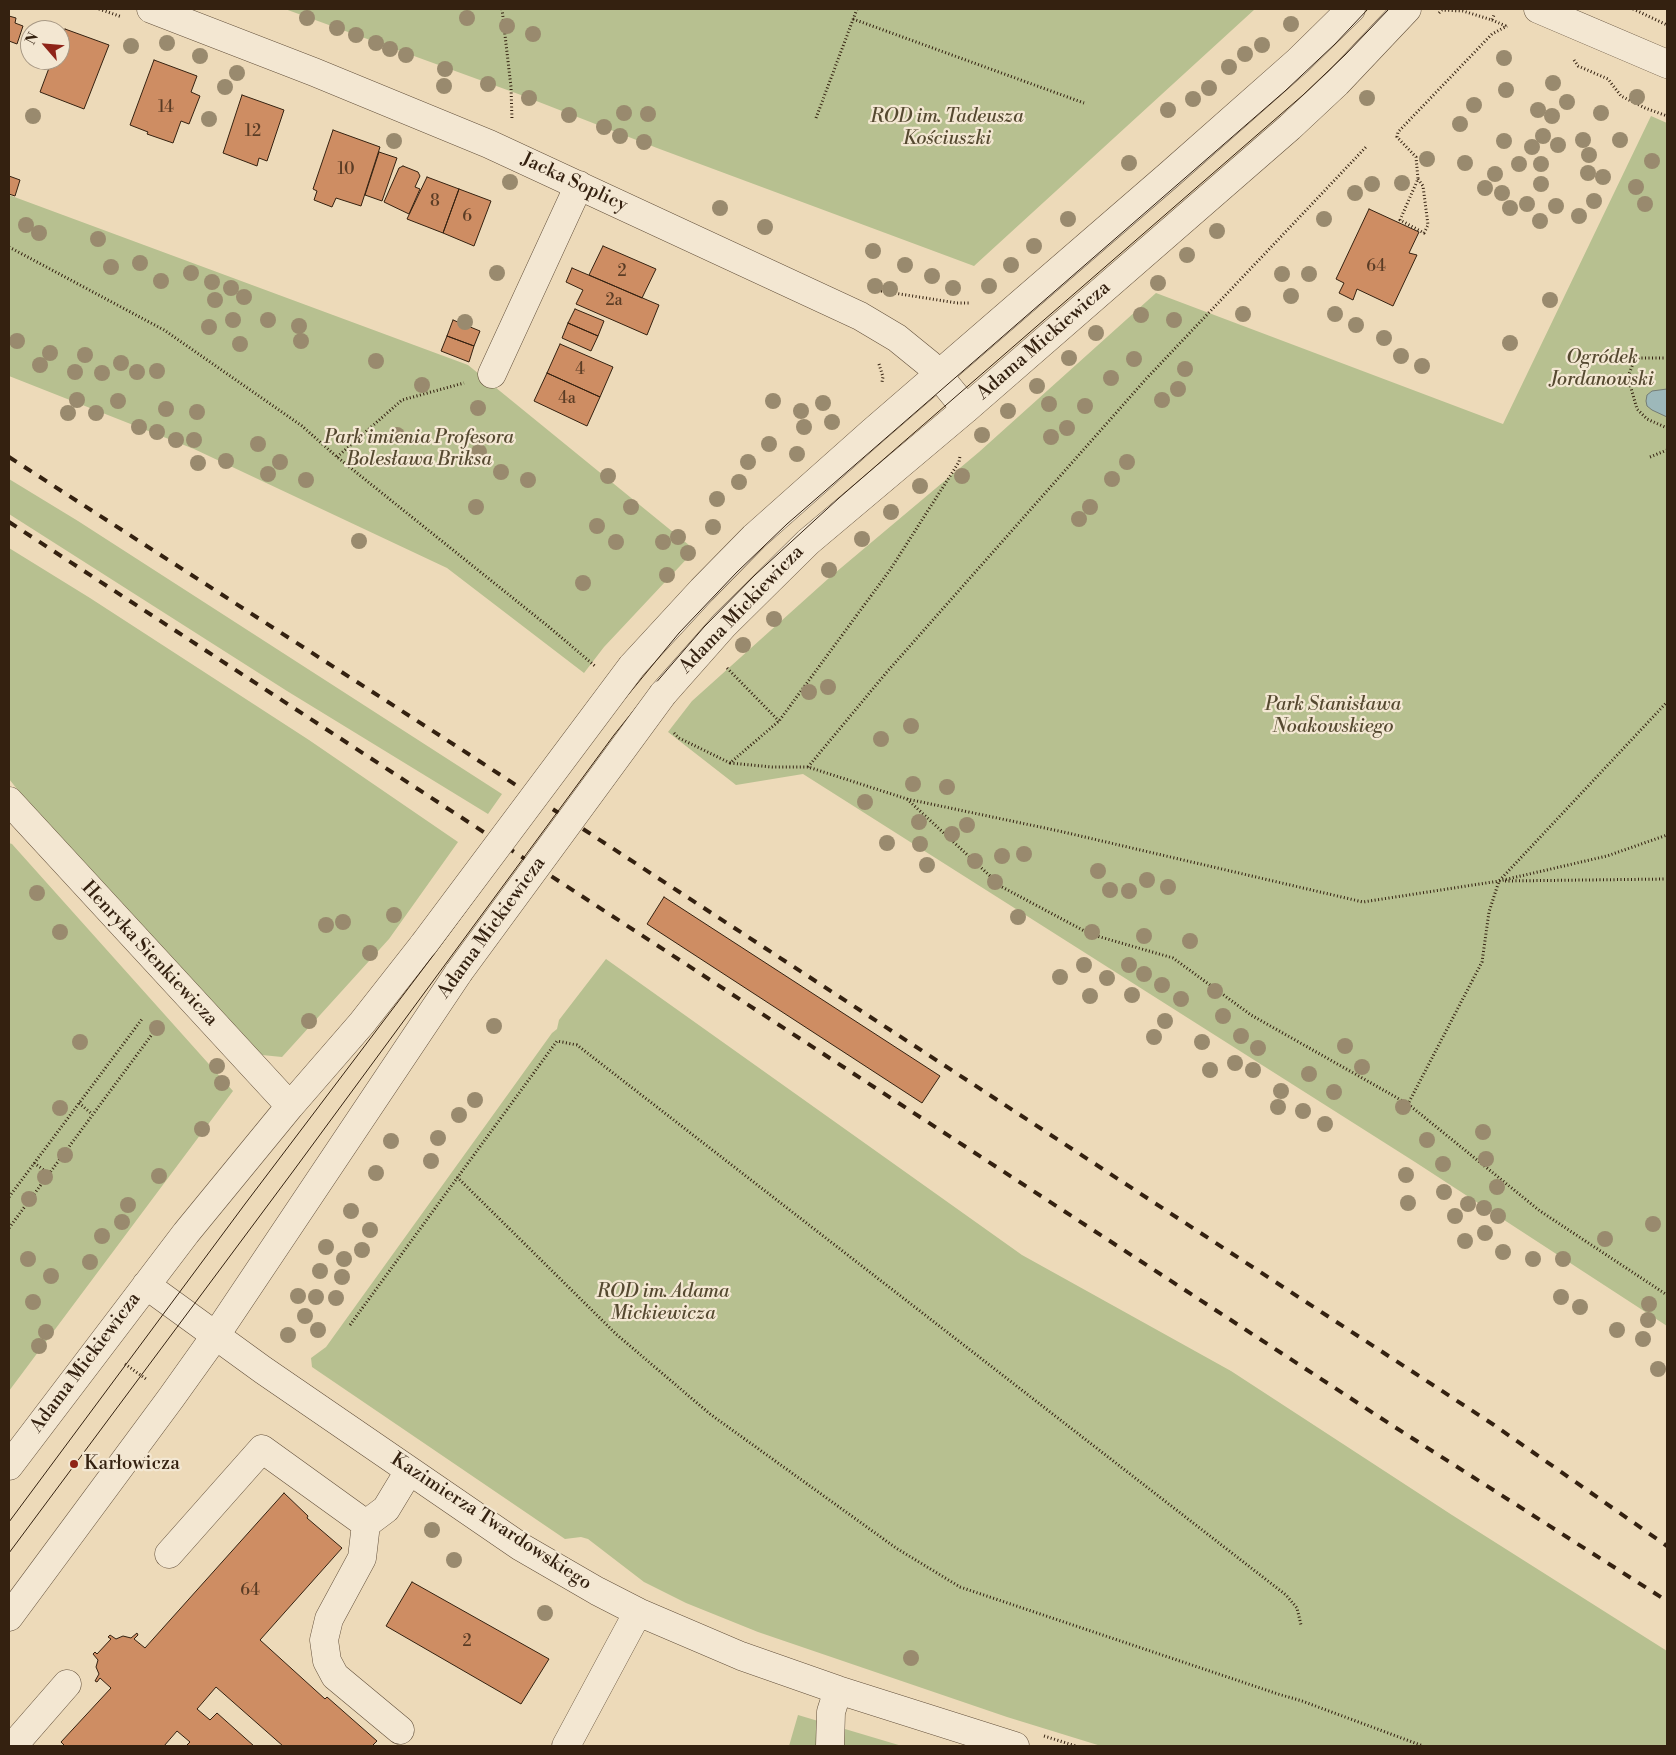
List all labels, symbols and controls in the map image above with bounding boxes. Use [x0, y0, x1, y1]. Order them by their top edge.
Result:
north arrow [20, 20, 70, 70]
text: N [22, 30, 43, 48]
house number: 14 [158, 98, 174, 118]
park label: ROD im. Tadeusza Kościuszki [870, 106, 1024, 150]
house number: 12 [245, 122, 261, 142]
street label: Jacka Soplicy [517, 148, 631, 218]
house number: 10 [338, 160, 354, 180]
house number: 8 [430, 192, 440, 212]
house number: 6 [462, 207, 472, 227]
house number: 64 [1366, 257, 1386, 277]
house number: 2 [617, 262, 627, 282]
street label: Adama Mickiewicza [973, 277, 1115, 405]
house number: 2a [605, 291, 623, 311]
park label: Ogródek Jordanowski [1550, 347, 1654, 391]
house number: 4 [575, 360, 585, 380]
house number: 4a [558, 389, 576, 409]
park label: Park imienia Profesora Bolesława Briksa [324, 427, 514, 471]
street label: Adama Mickiewicza [675, 541, 809, 679]
park label: Park Stanisława Noakowskiego [1265, 694, 1401, 738]
street label: Adama Mickiewicza [433, 853, 551, 1003]
street label: Henryka Sienkiewicza [76, 877, 222, 1031]
park label: ROD im. Adama Mickiewicza [597, 1281, 729, 1325]
street label: Adama Mickiewicza [26, 1289, 146, 1437]
street label: Kazimierza Twardowskiego [386, 1449, 596, 1595]
place label: Karłowicza [84, 1453, 180, 1475]
marker: Karłowicza [68, 1458, 80, 1470]
house number: 64 [240, 1581, 260, 1601]
house number: 2 [462, 1632, 472, 1652]

